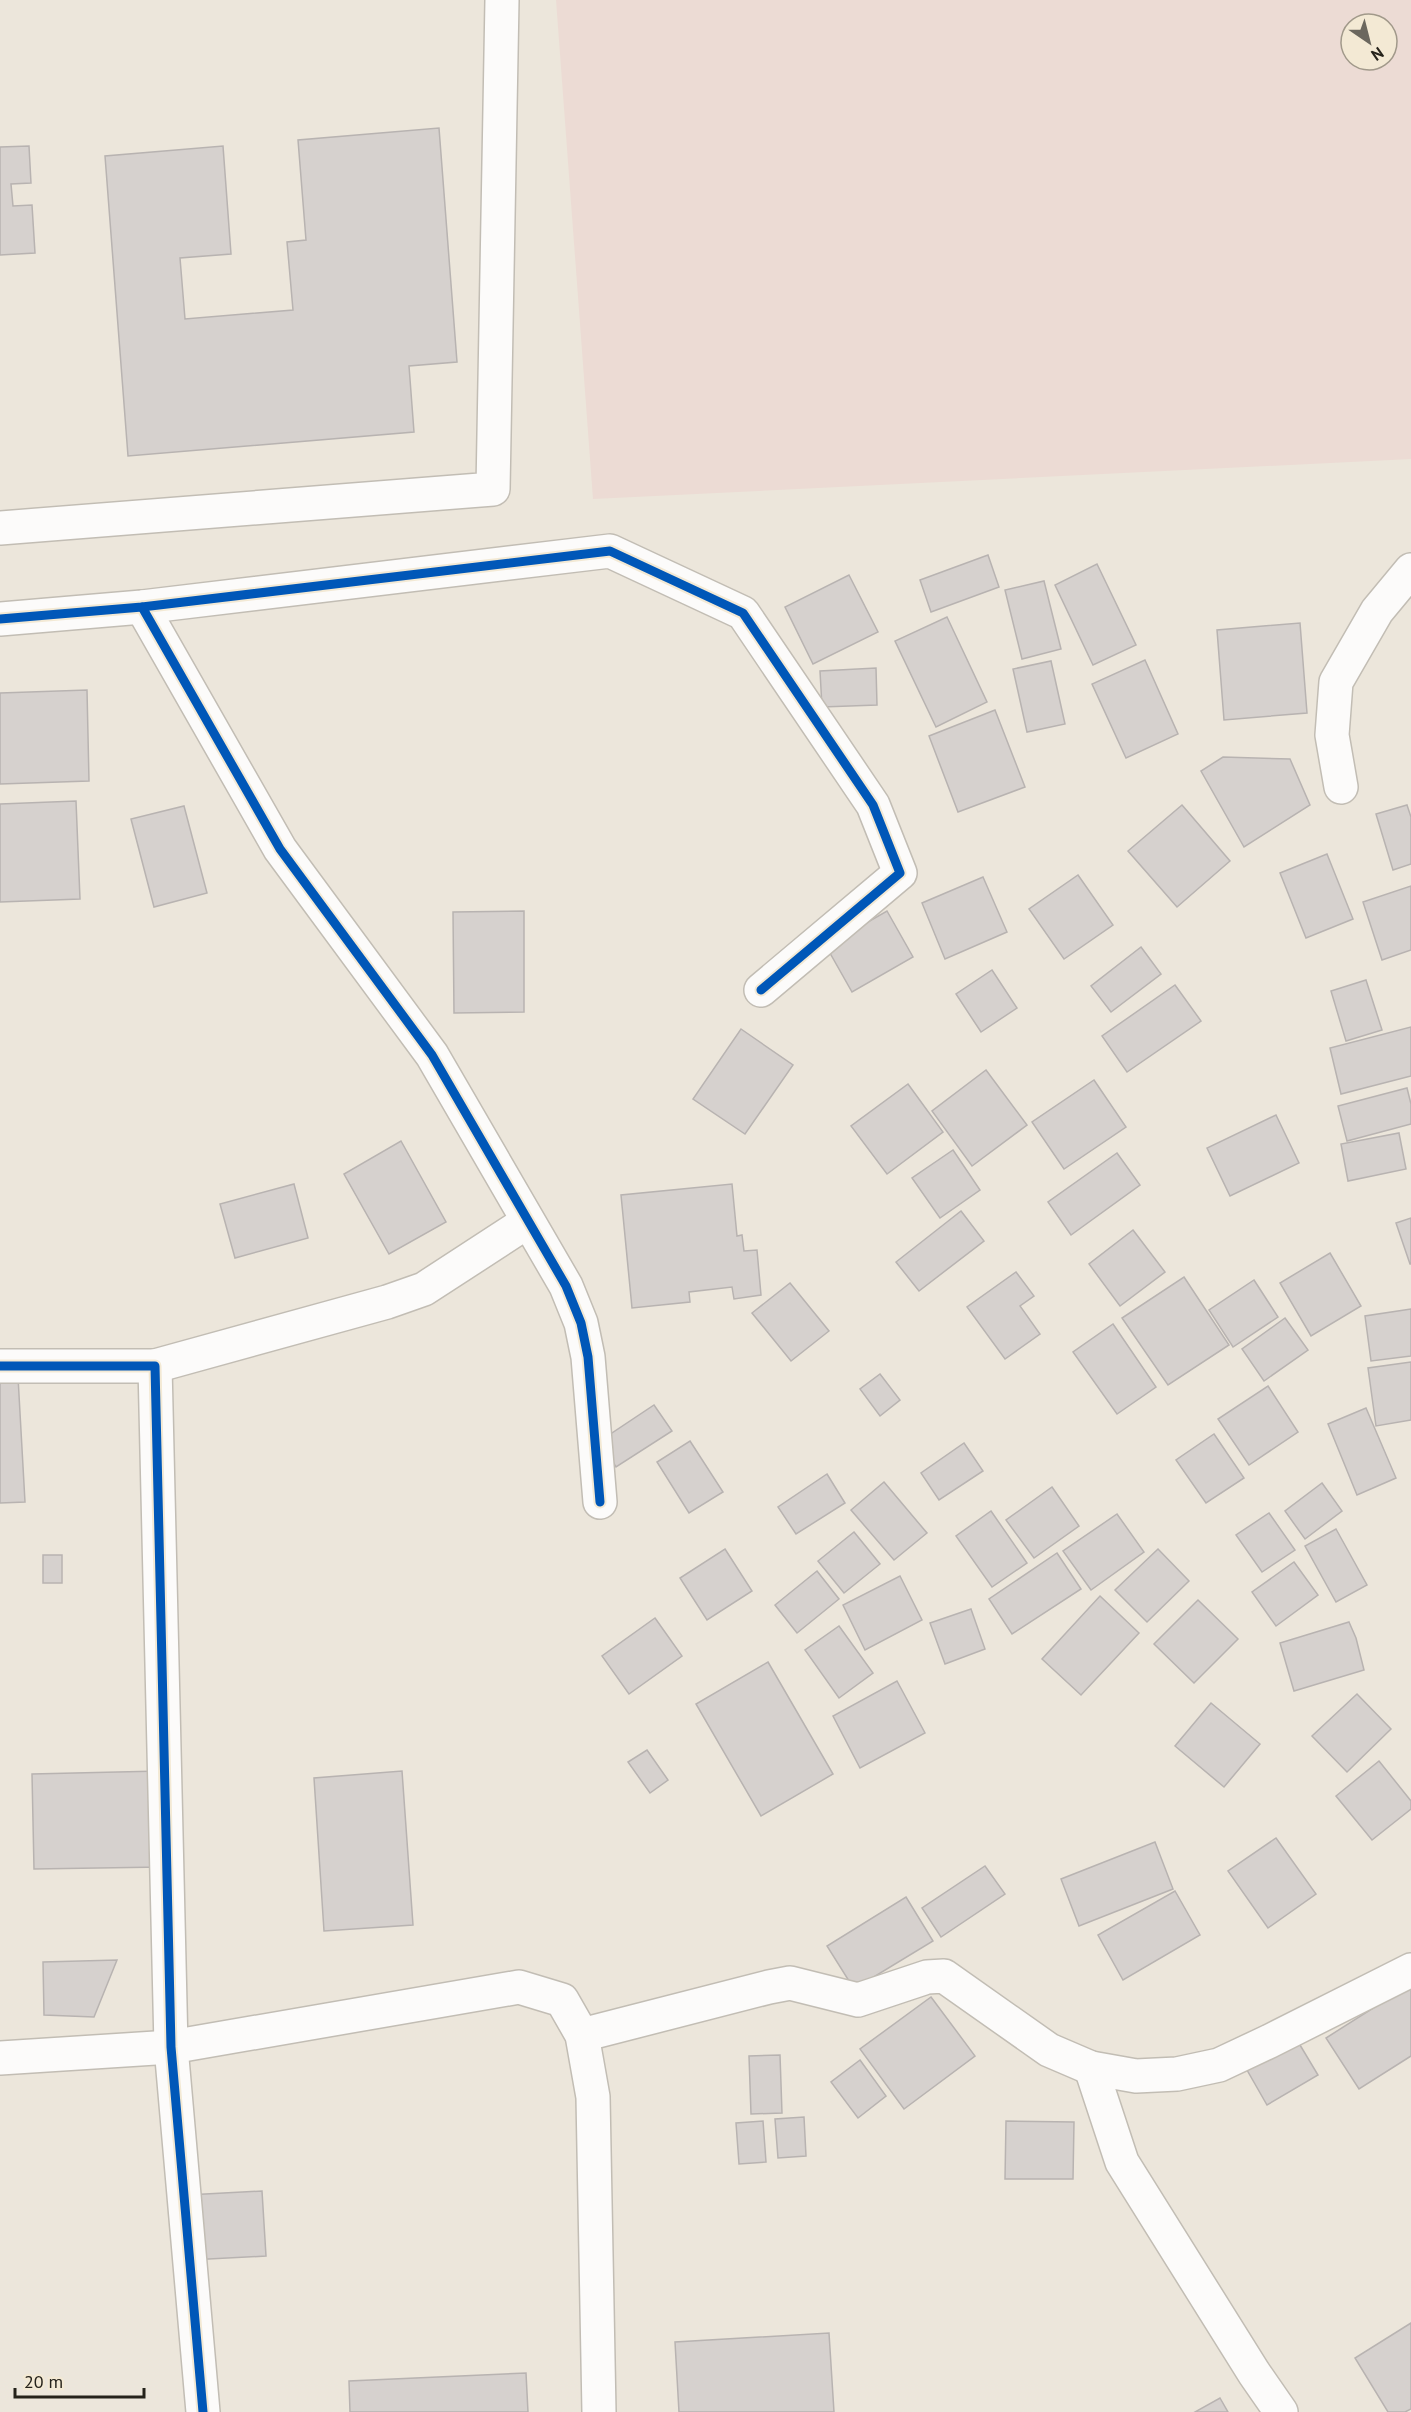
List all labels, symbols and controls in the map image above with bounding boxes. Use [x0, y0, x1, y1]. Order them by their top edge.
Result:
north arrow [1339, 12, 1399, 72]
text: N [1368, 43, 1388, 65]
scale bar [15, 2361, 144, 2399]
text: 20 m [24, 2370, 63, 2393]

